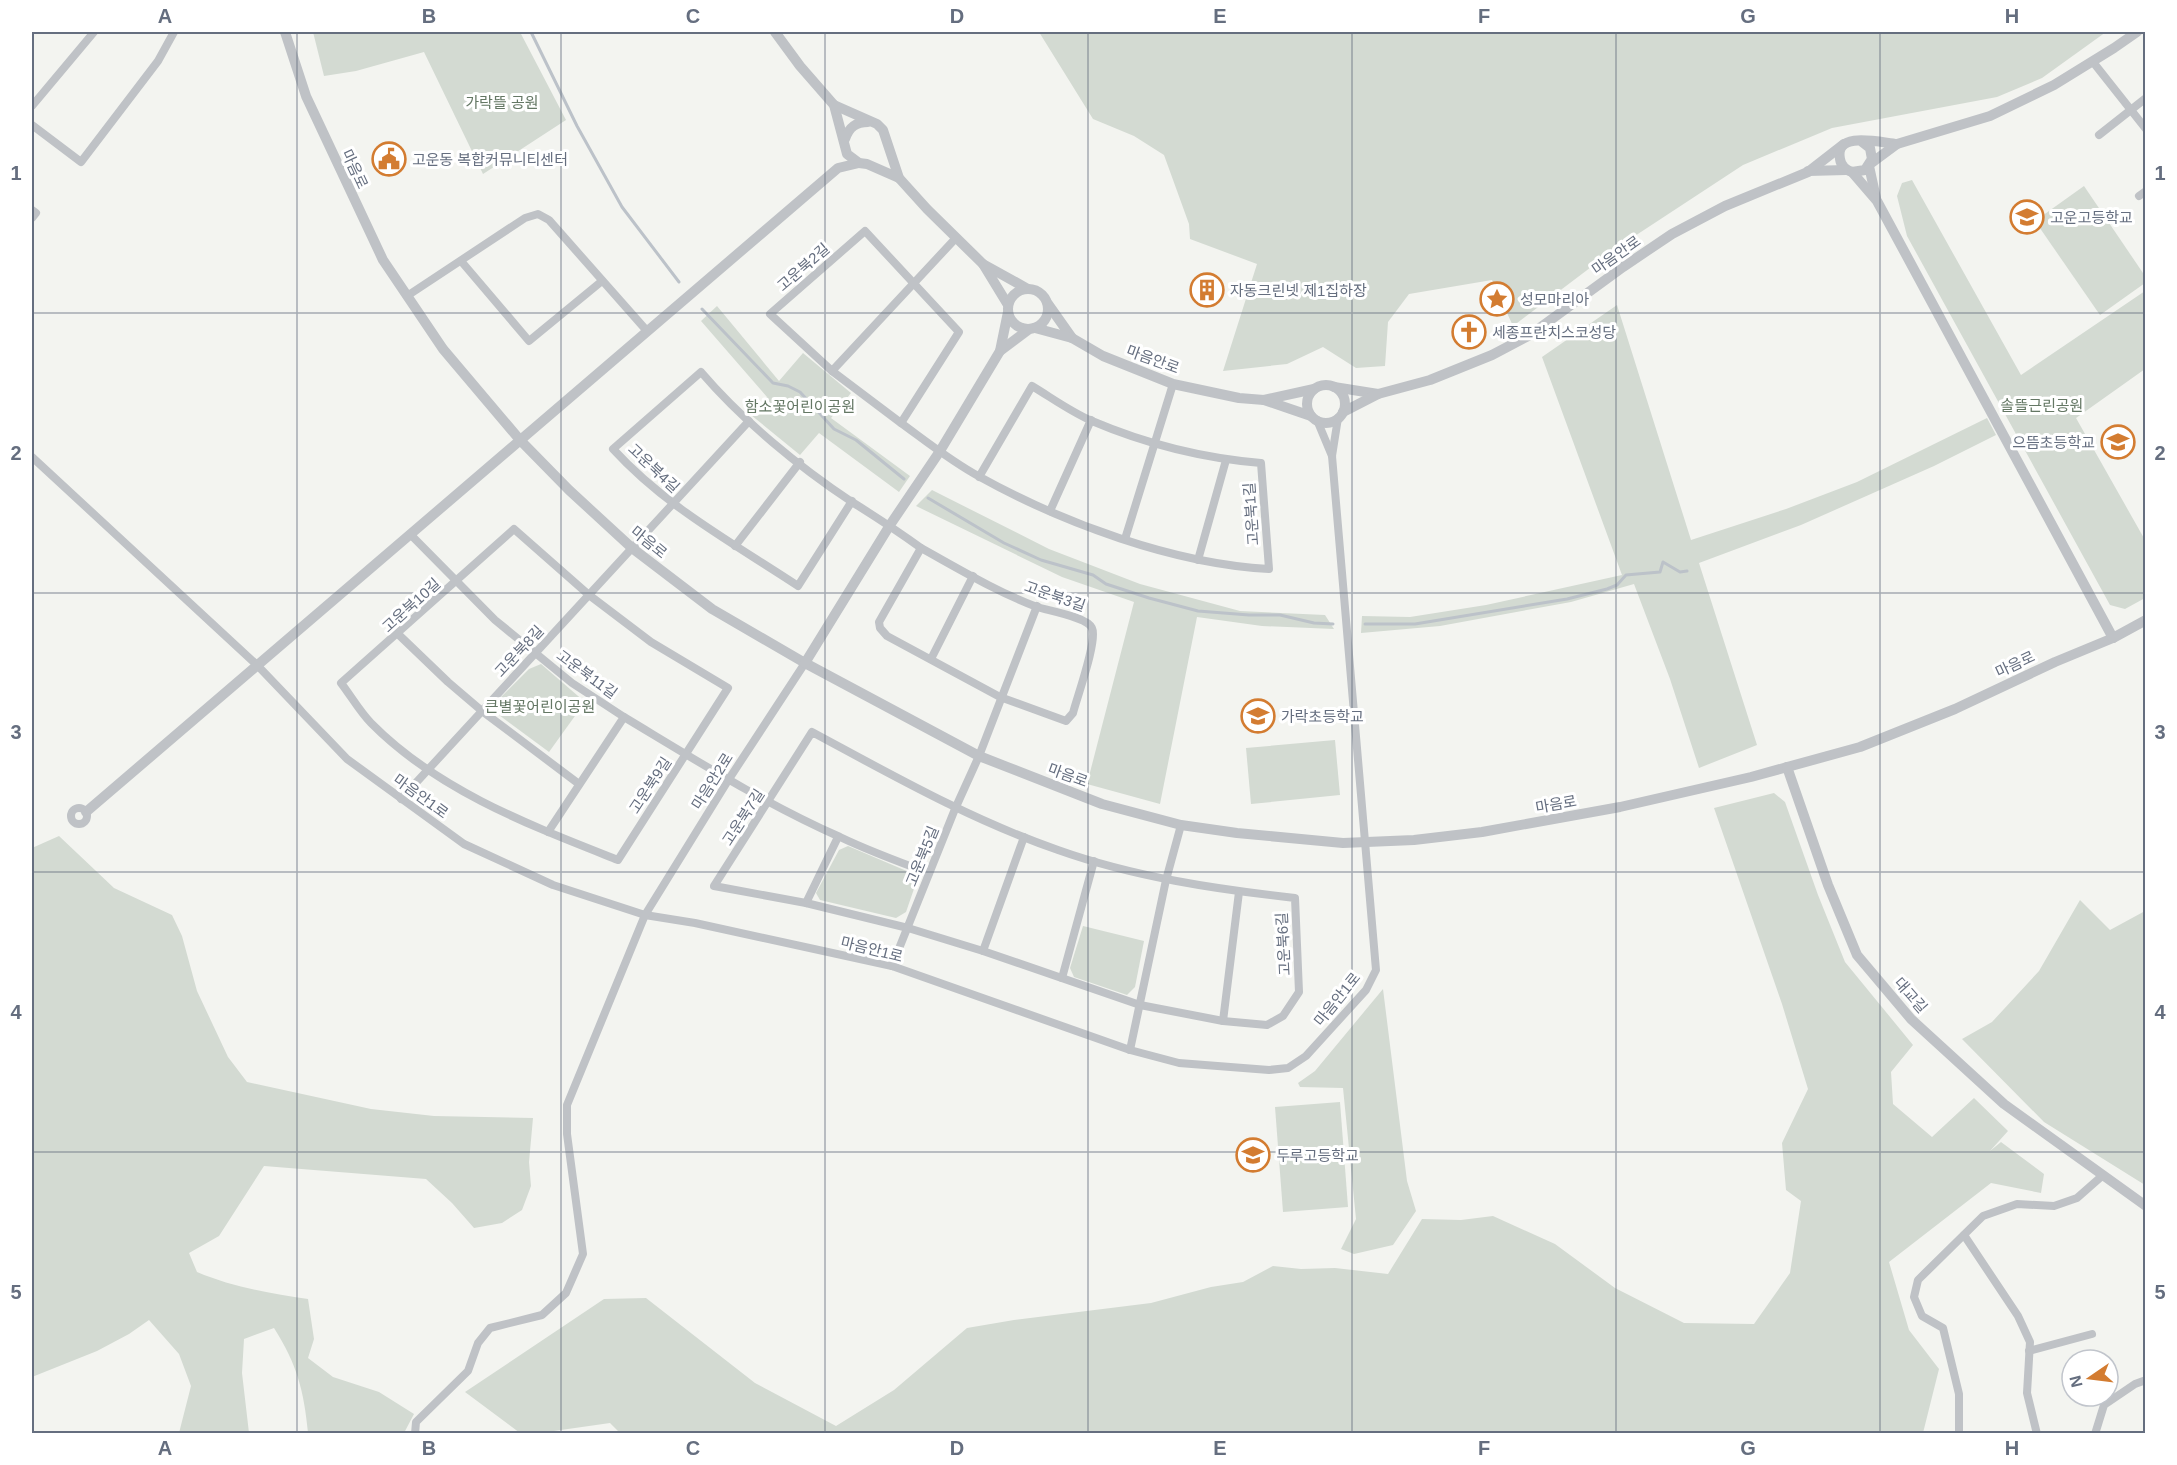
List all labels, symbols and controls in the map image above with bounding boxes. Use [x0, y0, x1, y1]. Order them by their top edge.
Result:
text: A [158, 5, 172, 27]
text: B [422, 5, 436, 27]
text: C [686, 5, 700, 27]
text: D [950, 5, 964, 27]
text: E [1213, 5, 1227, 27]
text: F [1478, 5, 1490, 27]
text: G [1740, 5, 1756, 27]
text: H [2005, 5, 2019, 27]
park label: 가락뜰 공원 [465, 94, 539, 111]
public building icon: 고운동 복합커뮤니티센터 [371, 141, 407, 177]
street label: 마음로 [339, 147, 371, 191]
place label: 고운동 복합커뮤니티센터 [412, 151, 568, 168]
text: 1 [10, 162, 22, 184]
text: 1 [2154, 162, 2166, 184]
school or university icon: 고운고등학교 [2009, 199, 2045, 235]
place label: 고운고등학교 [2050, 209, 2133, 226]
street label: 마음안로 [1589, 232, 1643, 278]
street label: 고운북2길 [773, 240, 833, 294]
building icon: 자동크린넷 제1집하장 [1189, 272, 1225, 308]
place icon: 성모마리아 [1479, 281, 1515, 317]
place label: 자동크린넷 제1집하장 [1230, 282, 1367, 299]
place label: 성모마리아 [1520, 291, 1589, 308]
church icon: 세종프란치스코성당 [1451, 314, 1487, 350]
place label: 세종프란치스코성당 [1492, 324, 1616, 341]
street label: 마음안로 [1124, 342, 1182, 376]
park label: 솔뜰근린공원 [2001, 397, 2083, 414]
park label: 함소꽃어린이공원 [745, 398, 855, 415]
school or university icon: 으뜸초등학교 [2100, 424, 2136, 460]
place label: 으뜸초등학교 [2012, 434, 2095, 451]
street label: 고운북4길 [625, 440, 683, 496]
text: 2 [10, 442, 22, 464]
text: 2 [2154, 442, 2166, 464]
street label: 고운북1길 [1240, 482, 1262, 546]
street label: 마음로 [628, 522, 670, 562]
street label: 고운북10길 [379, 575, 443, 635]
street label: 고운북3길 [1022, 578, 1088, 614]
street label: 고운북8길 [491, 622, 547, 680]
street label: 고운북11길 [553, 646, 621, 702]
street label: 마음로 [1993, 648, 2037, 680]
park label: 큰별꽃어린이공원 [485, 698, 595, 715]
school or university icon: 가락초등학교 [1240, 698, 1276, 734]
place label: 가락초등학교 [1281, 708, 1364, 725]
text: 3 [10, 721, 22, 743]
text: 3 [2154, 721, 2166, 743]
street label: 마음안2로 [688, 750, 736, 812]
street label: 고운북9길 [626, 754, 674, 816]
street label: 마음로 [1046, 760, 1090, 790]
street label: 마음안1로 [390, 770, 452, 822]
street label: 고운북7길 [719, 786, 767, 848]
street label: 마음로 [1534, 792, 1578, 816]
street label: 고운북5길 [902, 823, 942, 889]
street label: 고운북6길 [1273, 912, 1293, 976]
street label: 마음안1로 [839, 933, 905, 965]
street label: 마음안1로 [1310, 969, 1364, 1029]
street label: 대교길 [1891, 974, 1931, 1016]
text: 4 [10, 1001, 22, 1023]
text: 4 [2154, 1001, 2166, 1023]
school or university icon: 두루고등학교 [1235, 1137, 1271, 1173]
place label: 두루고등학교 [1276, 1147, 1359, 1164]
text: 5 [10, 1281, 22, 1303]
text: 5 [2154, 1281, 2166, 1303]
north arrow [2060, 1348, 2120, 1408]
text: N [2066, 1374, 2086, 1389]
text: A [158, 1437, 172, 1459]
text: B [422, 1437, 436, 1459]
text: C [686, 1437, 700, 1459]
text: D [950, 1437, 964, 1459]
text: E [1213, 1437, 1227, 1459]
text: F [1478, 1437, 1490, 1459]
text: G [1740, 1437, 1756, 1459]
text: H [2005, 1437, 2019, 1459]

